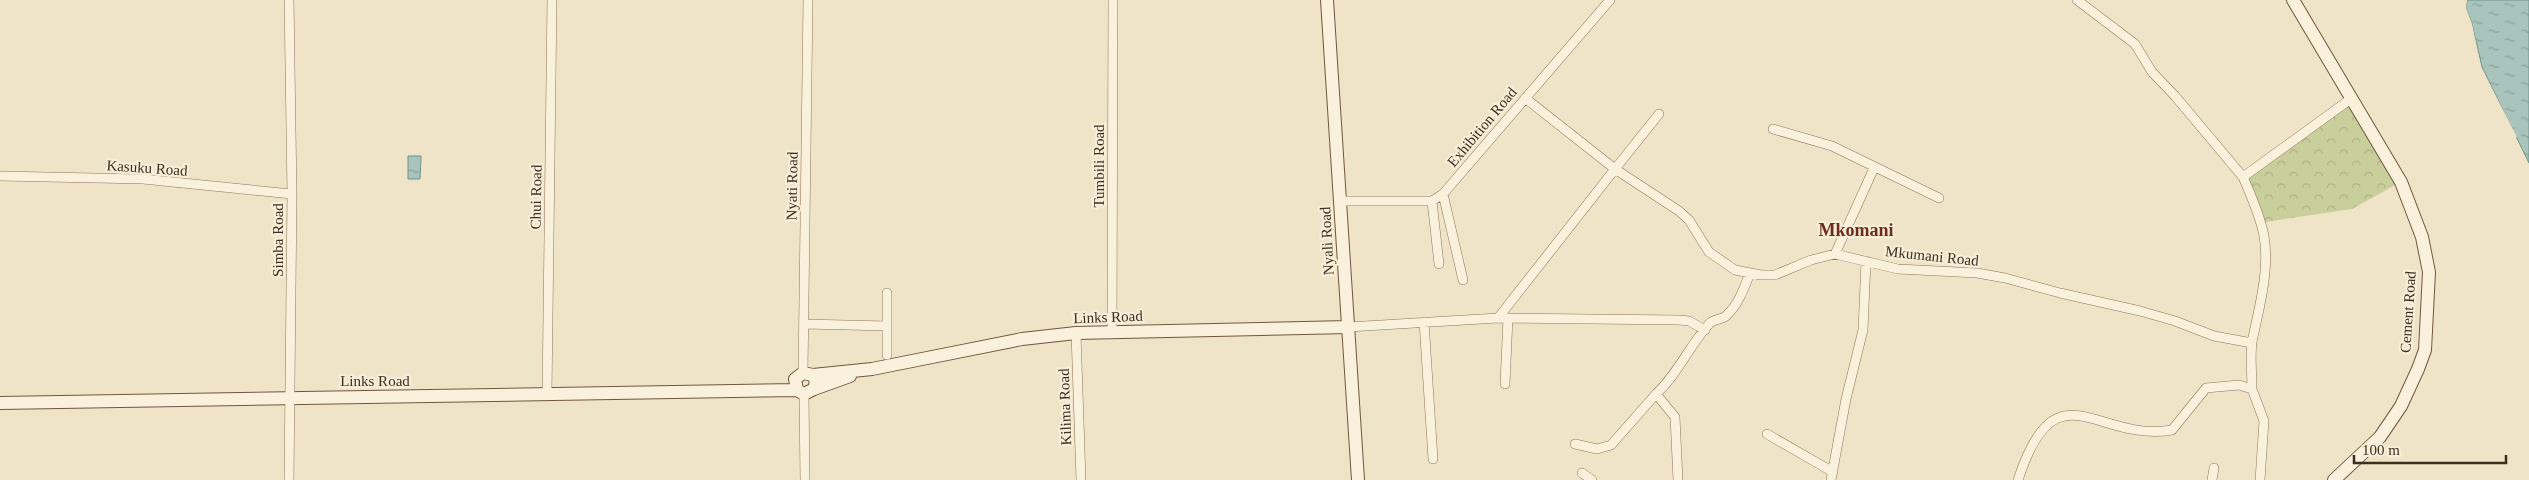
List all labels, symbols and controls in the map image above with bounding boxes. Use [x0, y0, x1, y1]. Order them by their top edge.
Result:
street label: Exhibition Road [1444, 84, 1520, 170]
street label: Tumbili Road [1091, 124, 1107, 208]
street label: Nyati Road [783, 151, 801, 221]
street label: Kasuku Road [106, 157, 189, 179]
street label: Chui Road [527, 164, 545, 229]
street label: Simba Road [270, 203, 286, 277]
street label: Nyali Road [1317, 206, 1337, 276]
district label: Mkomani [1818, 220, 1894, 240]
street label: Mkumani Road [1885, 243, 1980, 269]
street label: Cement Road [2397, 270, 2419, 353]
street label: Links Road [1073, 308, 1144, 326]
street label: Kilima Road [1056, 368, 1074, 446]
street label: Links Road [340, 373, 410, 389]
scale bar [2354, 432, 2506, 464]
text: 100 m [2362, 442, 2400, 458]

